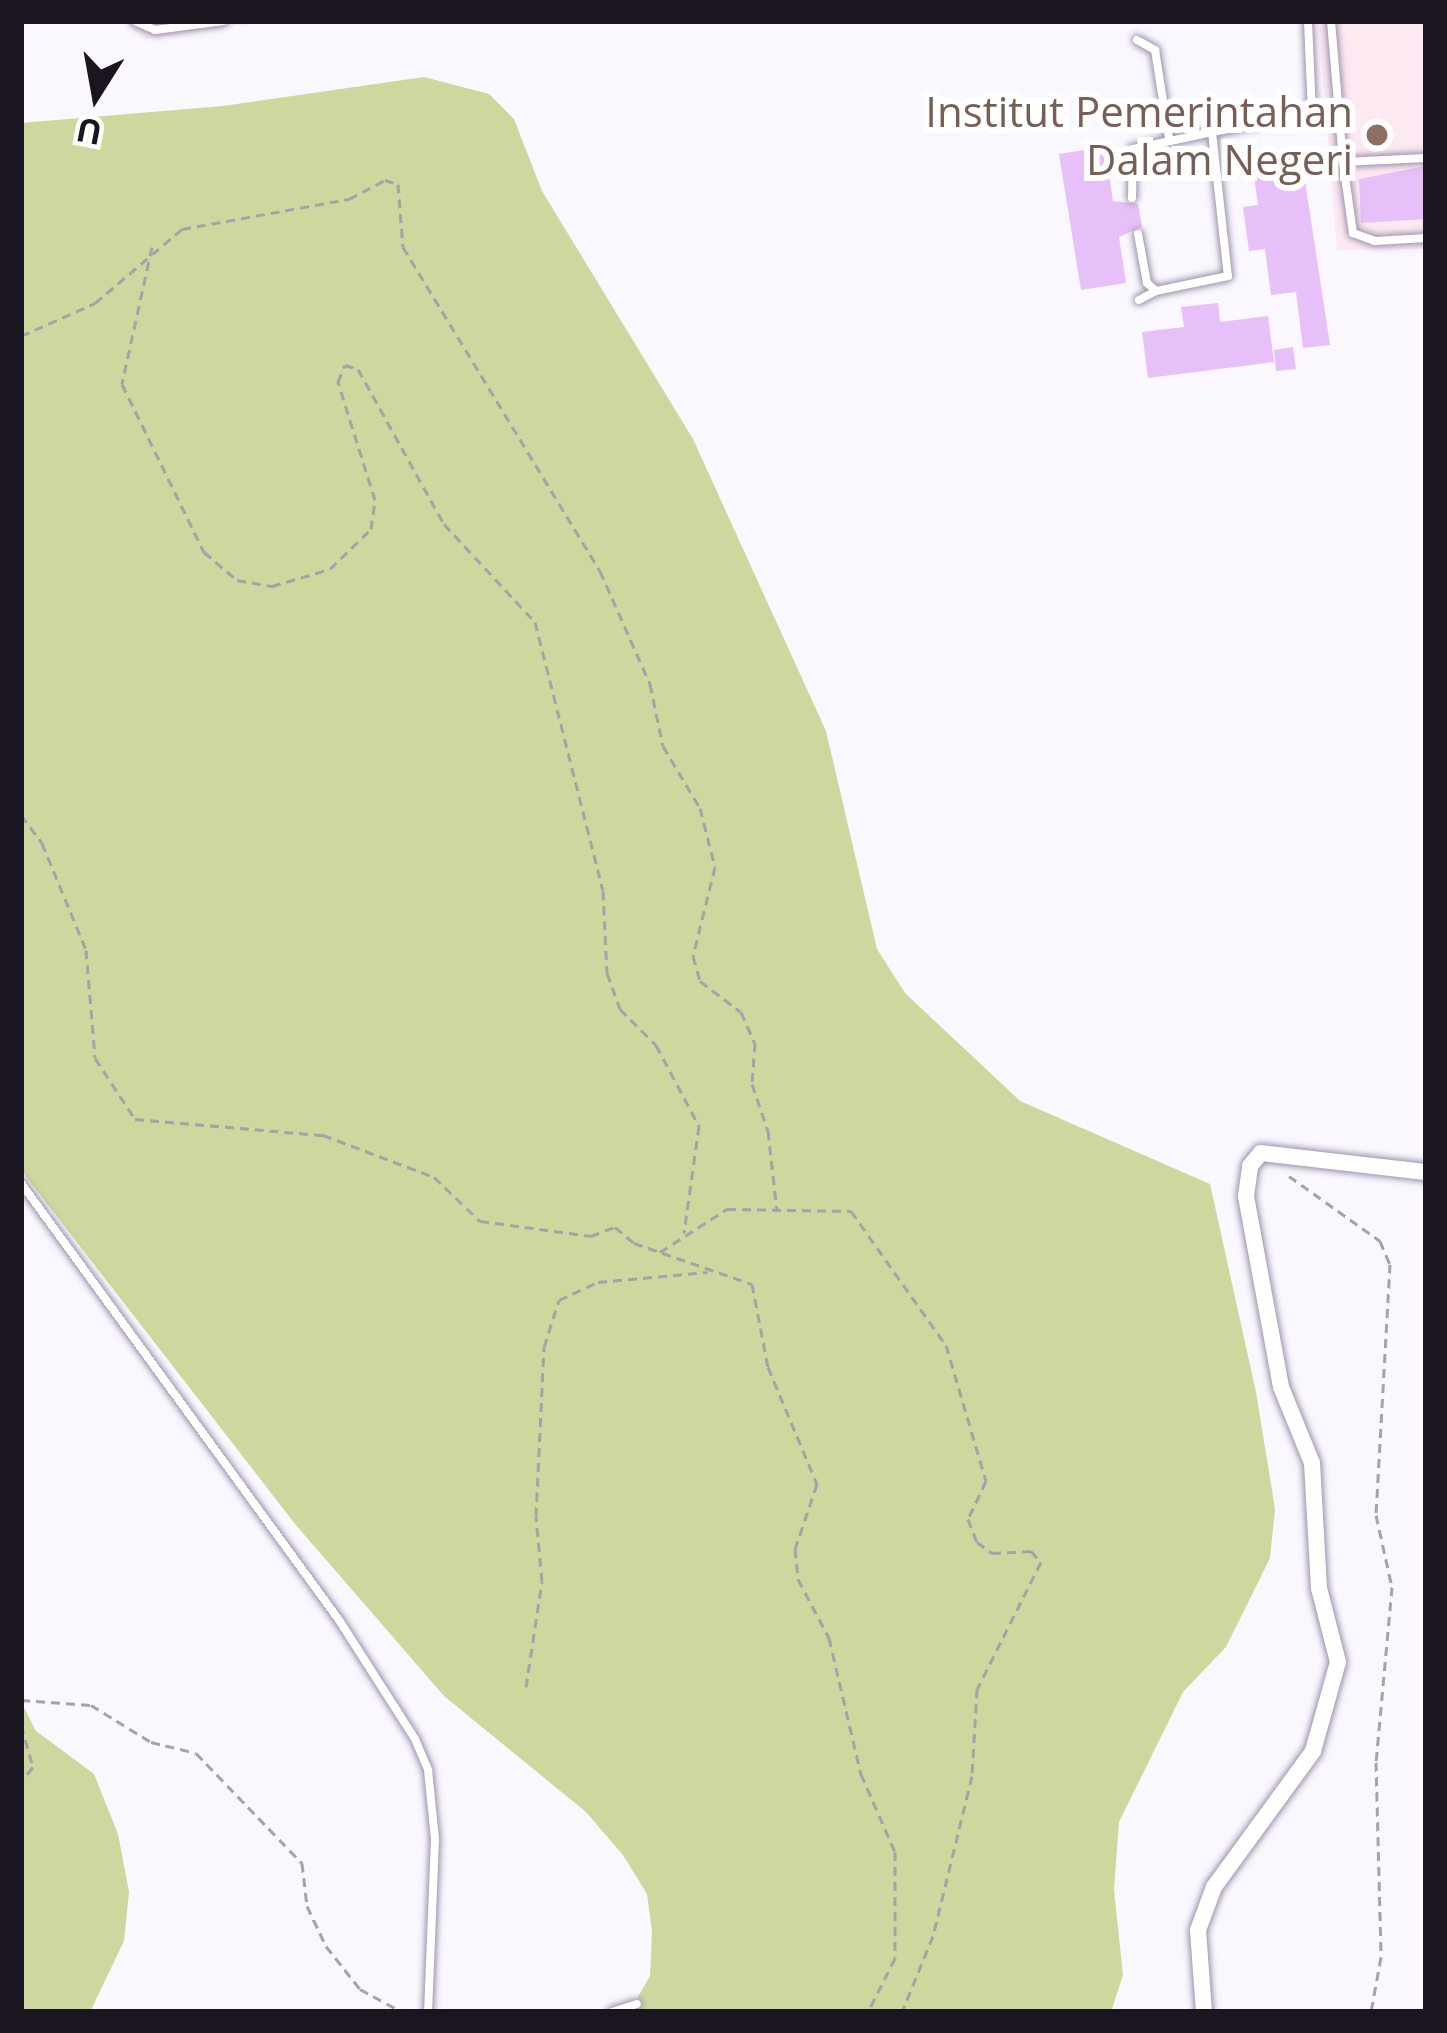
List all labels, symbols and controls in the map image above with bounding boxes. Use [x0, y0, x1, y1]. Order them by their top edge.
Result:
north arrow [36, 36, 156, 156]
place label: Institut Pemerintahan Dalam Negeri [925, 86, 1353, 184]
text: U [73, 107, 106, 156]
marker: Institut Pemerintahan Dalam Negeri [1364, 122, 1390, 148]

